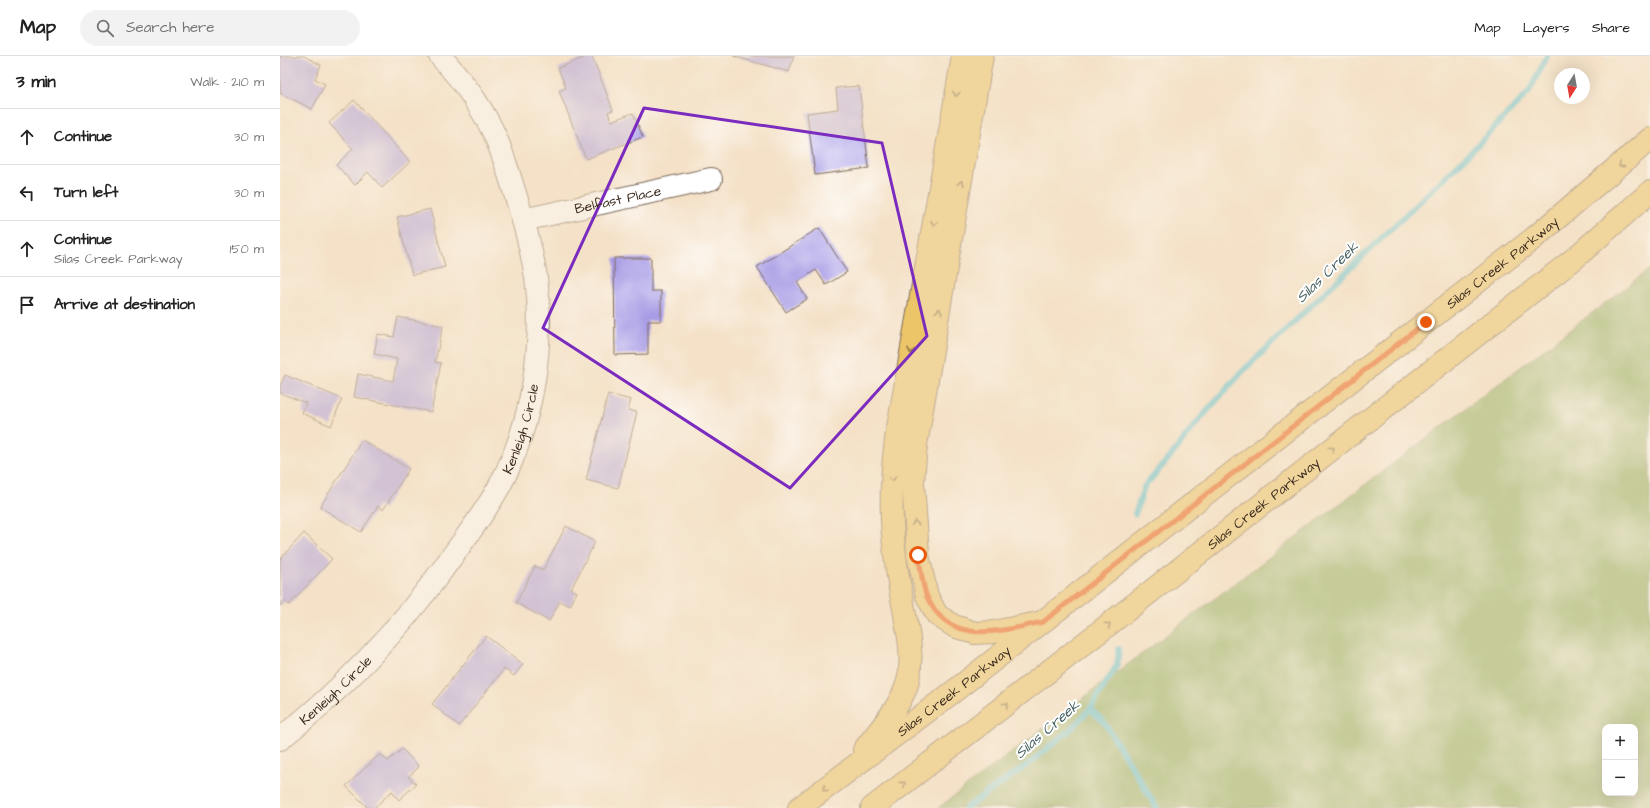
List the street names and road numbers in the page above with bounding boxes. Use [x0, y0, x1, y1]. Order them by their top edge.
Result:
street label: Belfast Place [573, 181, 664, 219]
street label: Silas Creek Parkway [1442, 212, 1564, 314]
street label: Kenleigh Circle [498, 382, 544, 477]
street label: Silas Creek Parkway [1203, 453, 1325, 555]
street label: Silas Creek Parkway [893, 641, 1016, 742]
street label: Kenleigh Circle [295, 651, 377, 730]

